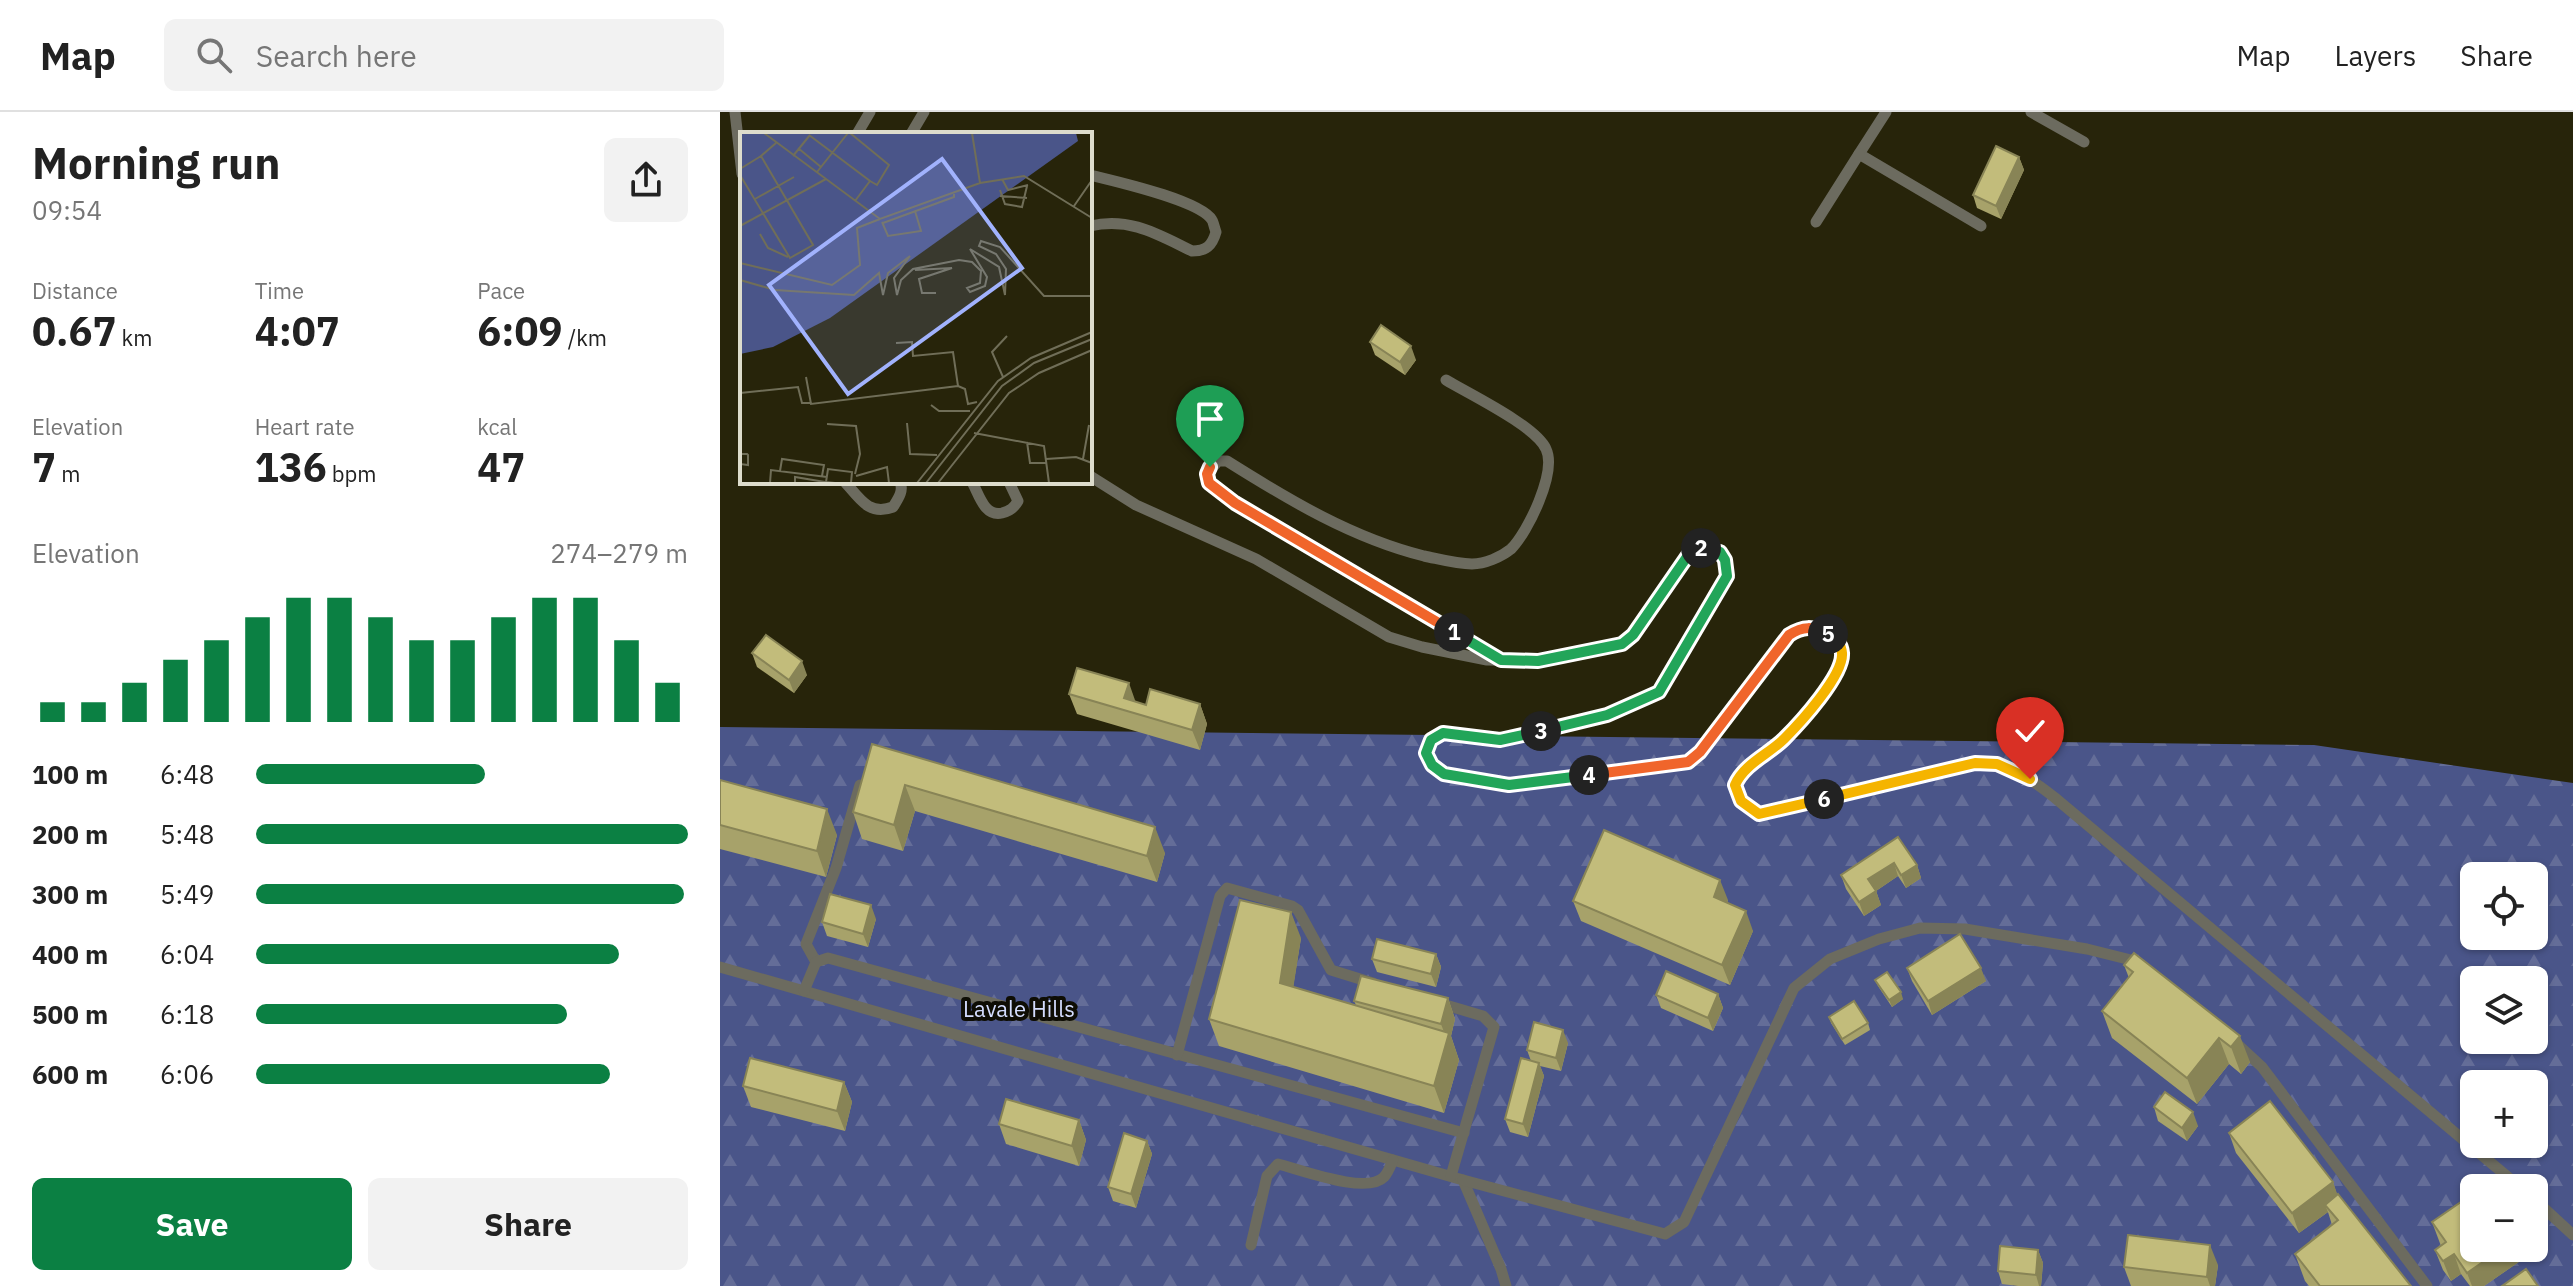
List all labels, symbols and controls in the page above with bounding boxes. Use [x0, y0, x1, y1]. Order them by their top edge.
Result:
search box [164, 19, 724, 91]
text: Map [40, 31, 116, 80]
icon: search [192, 33, 236, 77]
text: Search here [256, 36, 417, 75]
text: Map [2236, 37, 2290, 74]
text: Layers [2334, 37, 2416, 74]
text: Share [2460, 37, 2533, 74]
inset map [740, 132, 1092, 484]
text: Morning run [32, 134, 281, 191]
button: share [604, 138, 688, 222]
text: 09:54 [32, 193, 102, 227]
text: Distance [32, 276, 118, 305]
text: Time [255, 276, 304, 305]
text: Pace [477, 276, 525, 305]
text: 0.67 [32, 305, 116, 357]
text: 4:07 [255, 305, 340, 357]
text: 6:09 [477, 305, 563, 357]
text: km [116, 323, 152, 352]
text: /km [563, 323, 607, 352]
pin [1176, 385, 1244, 467]
icon: arrive [1188, 397, 1232, 441]
text: Elevation [32, 412, 123, 441]
text: Heart rate [255, 412, 355, 441]
text: kcal [477, 412, 517, 441]
text: 7 [32, 441, 56, 493]
text: 136 [255, 441, 327, 493]
text: 47 [477, 441, 525, 493]
text: m [56, 459, 80, 488]
text: bpm [327, 459, 377, 488]
pin: 2 [1681, 528, 1721, 568]
text: 2 [1694, 533, 1708, 562]
text: Elevation [32, 536, 140, 570]
text: 274–279 m [550, 536, 688, 570]
pin: 1 [1434, 612, 1474, 652]
pin: 5 [1808, 614, 1848, 654]
text: 1 [1447, 617, 1461, 646]
text: 5 [1821, 619, 1835, 648]
pin [1996, 697, 2064, 779]
icon: check [2008, 709, 2052, 753]
pin: 3 [1521, 711, 1561, 751]
text: 3 [1534, 716, 1548, 745]
pin: 4 [1569, 755, 1609, 795]
text: 100 m [32, 757, 108, 791]
text: 6:48 [160, 757, 214, 791]
text: 4 [1582, 760, 1596, 789]
pin: 6 [1804, 779, 1844, 819]
text: 6 [1817, 784, 1831, 813]
text: 200 m [32, 817, 108, 851]
text: 5:48 [160, 817, 214, 851]
map controls [2460, 862, 2548, 1262]
button: locate [2460, 862, 2548, 950]
text: 300 m [32, 877, 108, 911]
text: 5:49 [160, 877, 214, 911]
text: 400 m [32, 937, 108, 971]
text: 6:04 [160, 937, 214, 971]
button: layers [2460, 966, 2548, 1054]
park label: Lavale Hills [963, 994, 1075, 1023]
text: 500 m [32, 997, 108, 1031]
text: 6:18 [160, 997, 214, 1031]
text: 600 m [32, 1057, 108, 1091]
text: 6:06 [160, 1057, 214, 1091]
button: + [2460, 1070, 2548, 1158]
button: − [2460, 1174, 2548, 1262]
button: Save [32, 1178, 352, 1270]
button: Share [368, 1178, 688, 1270]

